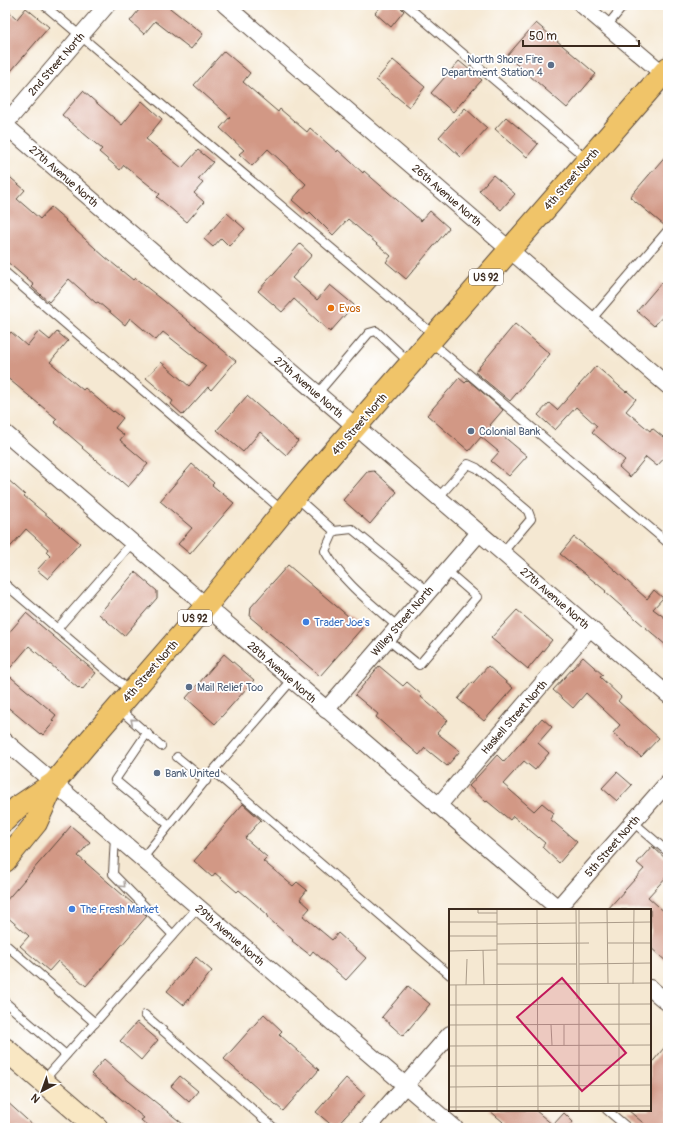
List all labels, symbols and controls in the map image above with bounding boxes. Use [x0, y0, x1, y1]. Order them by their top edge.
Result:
scale bar [523, 22, 639, 48]
text: 50 m [529, 29, 557, 44]
street label: 2nd Street North [25, 30, 87, 98]
place label: North Shore Fire Department Station 4 [441, 53, 544, 79]
marker: North Shore Fire Department Station 4 [546, 60, 556, 70]
street label: 27th Avenue North [27, 143, 101, 210]
street label: 4th Street North [541, 146, 602, 213]
street label: 26th Avenue North [409, 162, 484, 229]
road number: US 92 [469, 269, 503, 285]
place label: Evos [339, 302, 361, 315]
marker: Evos [326, 303, 336, 313]
street label: 27th Avenue North [272, 354, 346, 421]
street label: 4th Street North [329, 391, 390, 458]
place label: Colonial Bank [479, 425, 541, 438]
marker: Colonial Bank [466, 426, 476, 436]
street label: 27th Avenue North [518, 565, 592, 632]
street label: Willey Street North [369, 584, 436, 659]
road number: US 92 [178, 610, 212, 626]
place label: Trader Joe's [314, 616, 370, 629]
marker: Trader Joe's [301, 617, 311, 627]
street label: 4th Street North [120, 638, 181, 705]
street label: 28th Avenue North [245, 639, 319, 706]
street label: Haskell Street North [479, 678, 550, 757]
place label: Mail Relief Too [197, 681, 263, 694]
marker: Mail Relief Too [184, 682, 194, 692]
one-way arrow [130, 718, 137, 725]
place label: Bank United [165, 767, 220, 780]
marker: Bank United [152, 768, 162, 778]
street label: 5th Street North [582, 813, 643, 880]
one-way arrow [118, 880, 126, 887]
street label: 29th Avenue North [193, 902, 267, 969]
place label: The Fresh Market [80, 903, 159, 916]
marker: The Fresh Market [67, 904, 77, 914]
inset map [449, 909, 651, 1111]
north arrow [22, 1071, 62, 1111]
text: N [28, 1090, 43, 1106]

